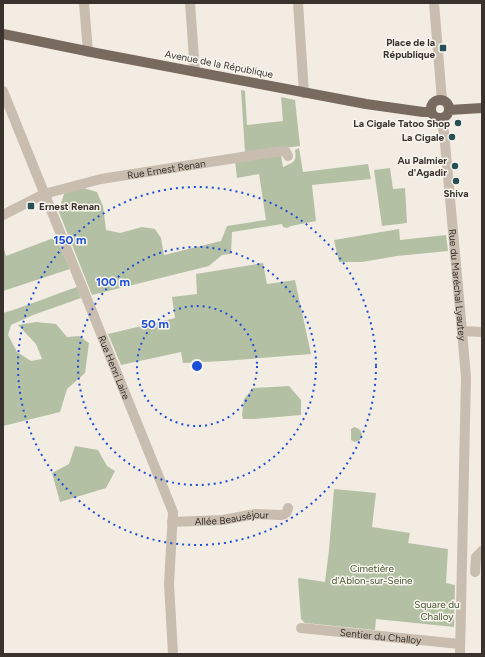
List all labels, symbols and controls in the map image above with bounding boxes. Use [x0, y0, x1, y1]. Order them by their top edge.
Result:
place label: Place de la République [383, 36, 435, 61]
marker: Place de la République [438, 43, 448, 53]
street label: Avenue de la République [164, 47, 275, 81]
place label: La Cigale Tatoo Shop [353, 117, 450, 130]
marker: La Cigale Tatoo Shop [453, 118, 463, 128]
place label: La Cigale [402, 131, 444, 144]
marker: La Cigale [447, 132, 457, 142]
place label: Au Palmier d'Agadir [397, 154, 447, 179]
street label: Rue Ernest Renan [126, 156, 207, 181]
marker: Au Palmier d'Agadir [450, 161, 460, 171]
marker: Shiva [451, 176, 461, 186]
place label: Shiva [443, 187, 469, 200]
place label: Ernest Renan [39, 200, 100, 213]
marker: Ernest Renan [26, 201, 36, 211]
street label: Rue du Maréchal Lyautey [446, 228, 469, 342]
text: 150 m [53, 233, 87, 247]
text: 100 m [96, 275, 130, 289]
text: 50 m [141, 317, 169, 331]
street label: Rue Henri Laire [96, 333, 134, 402]
centre of rings [190, 359, 204, 373]
street label: Allée Beauséjour [194, 507, 270, 528]
park label: Cimetière d'Ablon-sur-Seine [332, 562, 413, 587]
park label: Square du Challoy [414, 598, 460, 623]
street label: Sentier du Challoy [339, 625, 423, 647]

